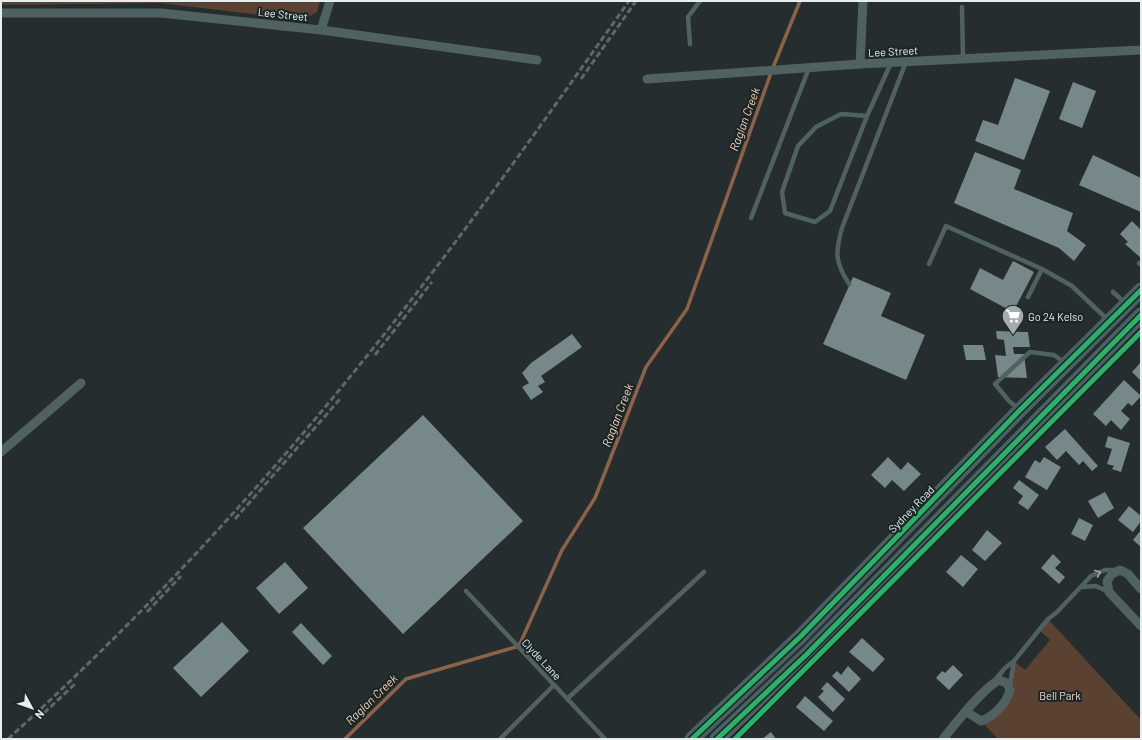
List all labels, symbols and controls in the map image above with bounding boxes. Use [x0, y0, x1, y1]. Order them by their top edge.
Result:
street label: Lee Street [257, 5, 309, 23]
street label: Lee Street [868, 43, 918, 59]
water label: Raglan Creek [726, 85, 762, 153]
supermarket icon: Go 24 Kelso [1000, 303, 1026, 336]
place label: Go 24 Kelso [1028, 310, 1083, 323]
water label: Raglan Creek [598, 381, 636, 449]
street label: Sydney Road [885, 483, 937, 535]
one-way arrow [1095, 569, 1102, 577]
street label: Clyde Lane [520, 636, 564, 682]
water label: Raglan Creek [342, 671, 400, 727]
north arrow [12, 688, 52, 728]
park label: Bell Park [1039, 689, 1081, 702]
text: N [33, 708, 47, 722]

